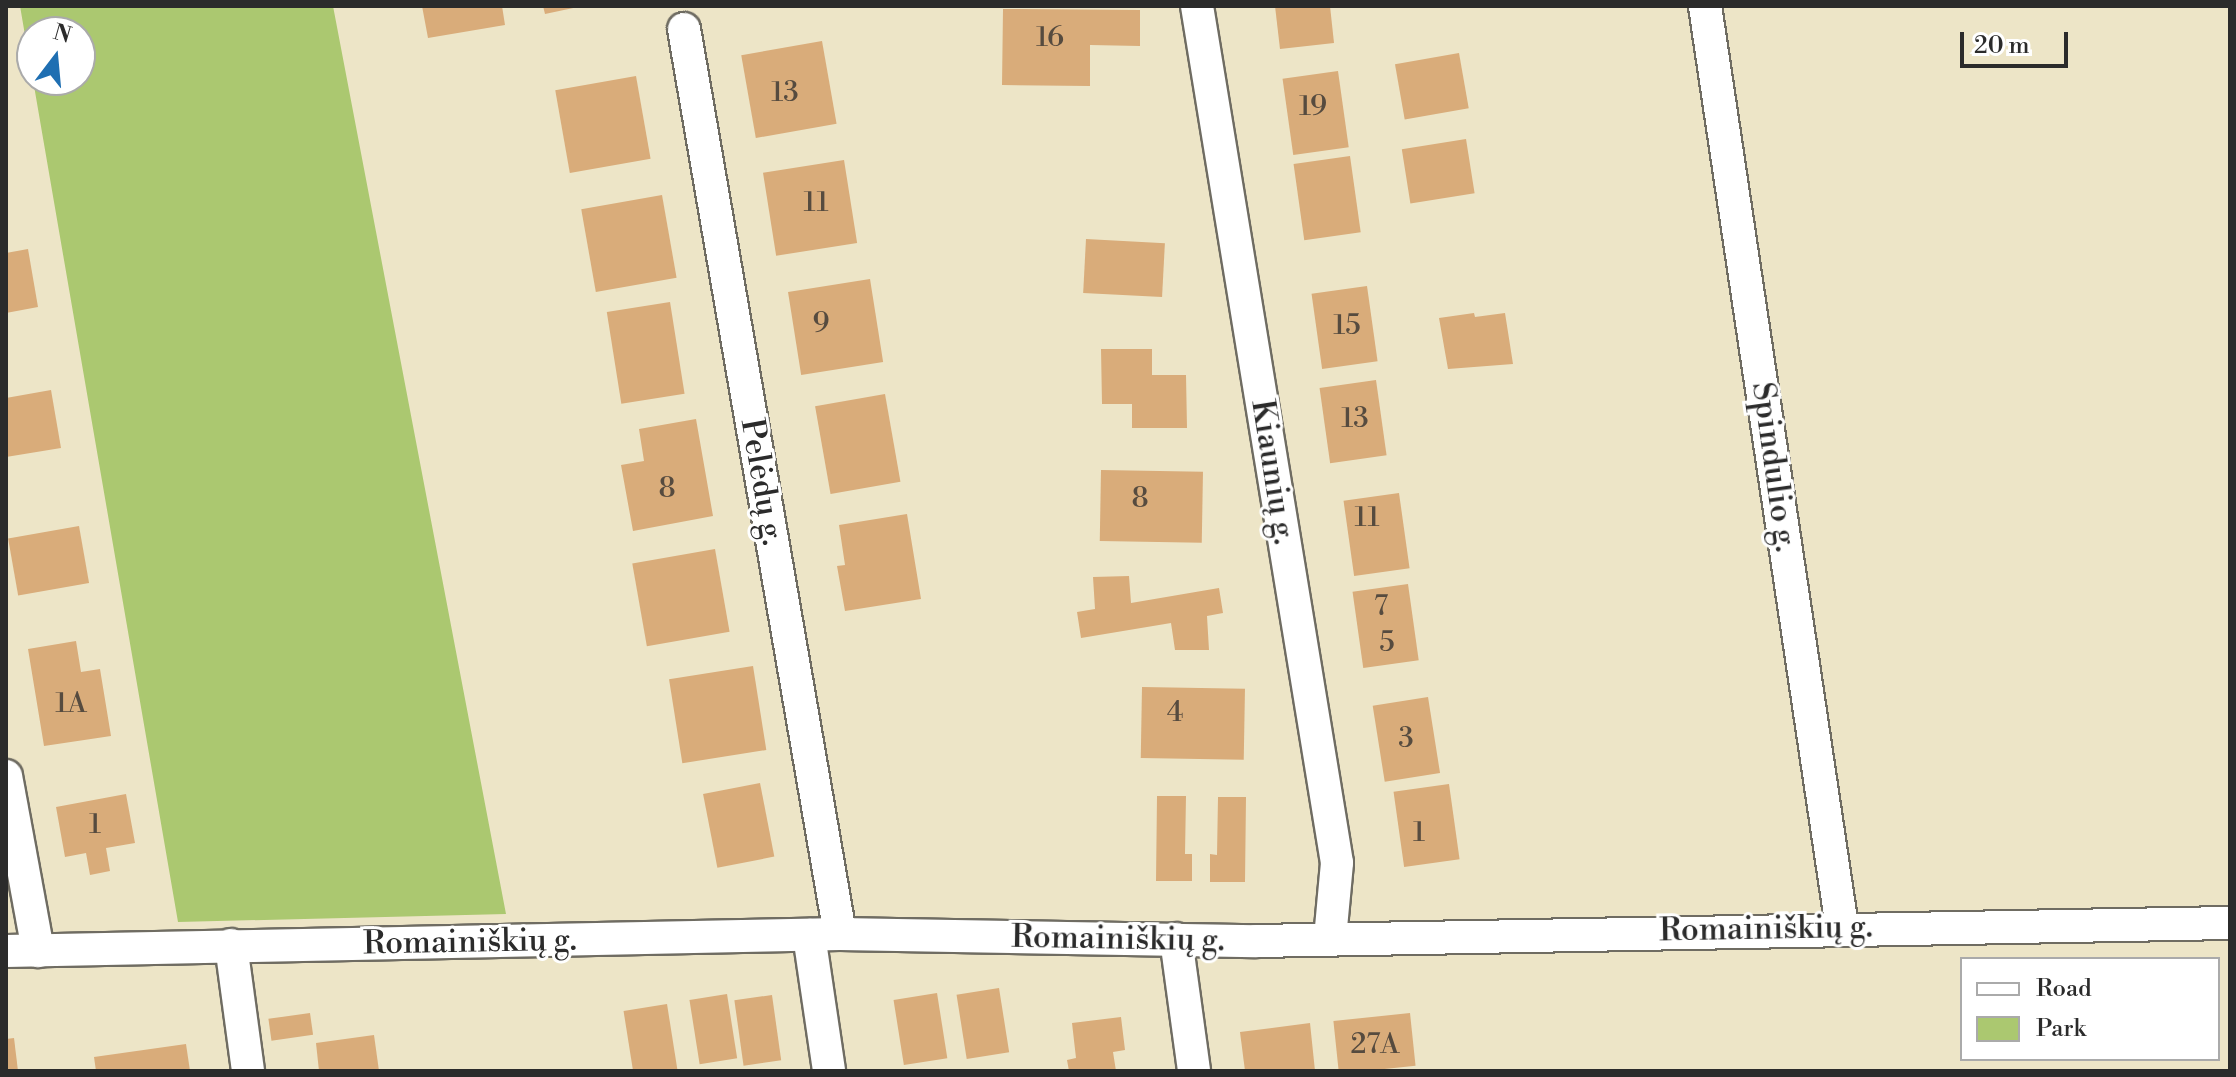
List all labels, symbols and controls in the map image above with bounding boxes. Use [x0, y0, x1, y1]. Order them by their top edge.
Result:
north arrow [16, 16, 96, 96]
scale bar [1964, 16, 2072, 66]
text: N [50, 19, 74, 50]
house number: 16 [1036, 21, 1064, 55]
text: 20 m [1974, 31, 2030, 61]
house number: 13 [771, 76, 799, 110]
house number: 19 [1299, 90, 1327, 124]
house number: 11 [803, 186, 829, 220]
house number: 9 [813, 307, 829, 341]
house number: 15 [1333, 309, 1361, 343]
street label: Spindulio g. [1743, 380, 1805, 554]
street label: Kiaunių g. [1243, 397, 1303, 547]
house number: 13 [1341, 402, 1369, 436]
street label: Pelėdų g. [732, 416, 792, 548]
house number: 8 [658, 472, 676, 506]
house number: 8 [1131, 482, 1149, 516]
house number: 11 [1354, 501, 1380, 535]
house number: 7 [1374, 590, 1388, 624]
house number: 5 [1379, 626, 1395, 660]
house number: 1A [55, 687, 87, 721]
house number: 4 [1167, 696, 1183, 730]
house number: 3 [1398, 722, 1414, 756]
house number: 1 [89, 808, 101, 842]
house number: 1 [1413, 816, 1425, 850]
street label: Romainiškių g. [1659, 908, 1873, 950]
street label: Romainiškių g. [1011, 918, 1225, 960]
street label: Romainiškių g. [363, 921, 577, 963]
legend [1960, 957, 2220, 1061]
text: Road [2036, 974, 2092, 1004]
text: Park [2036, 1014, 2086, 1044]
house number: 27A [1350, 1028, 1400, 1062]

